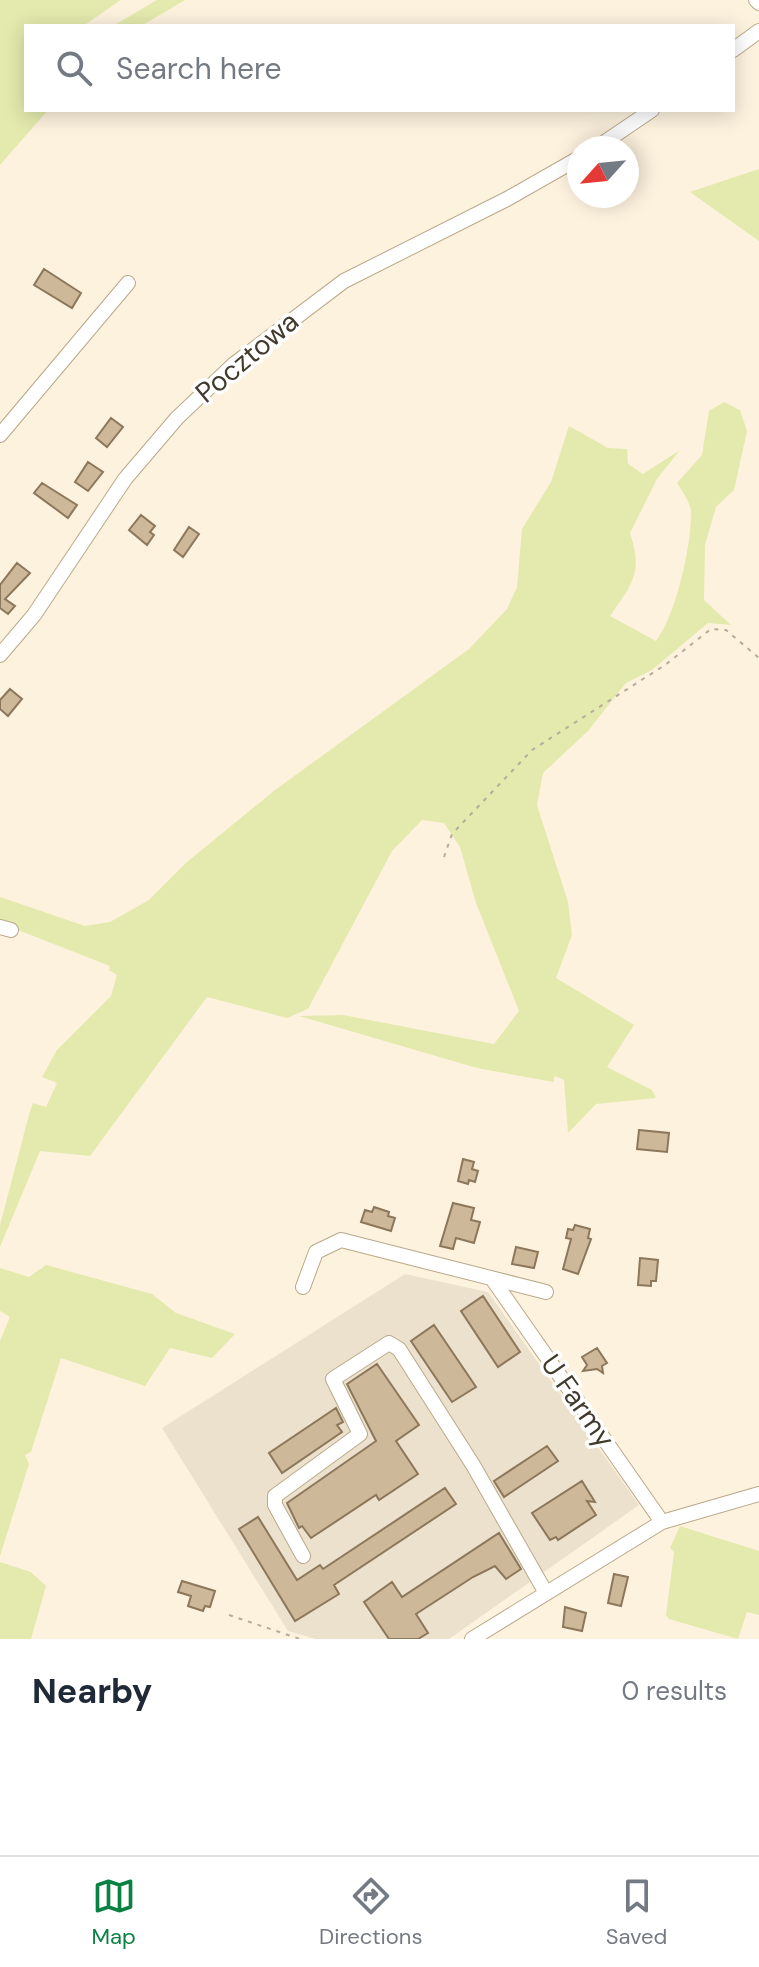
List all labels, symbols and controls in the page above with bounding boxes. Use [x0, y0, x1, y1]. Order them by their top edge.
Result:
search box [24, 24, 735, 112]
icon: search [52, 46, 96, 90]
text: Search here [116, 49, 282, 88]
north arrow [567, 136, 639, 208]
street label: Pocztowa [188, 303, 306, 411]
street label: U Farmy [533, 1347, 623, 1455]
text: Nearby [32, 1669, 152, 1714]
text: 0 results [621, 1674, 727, 1708]
tab: Map [92, 1874, 136, 1951]
tab: Directions [319, 1874, 423, 1951]
tab: Saved [606, 1874, 667, 1951]

